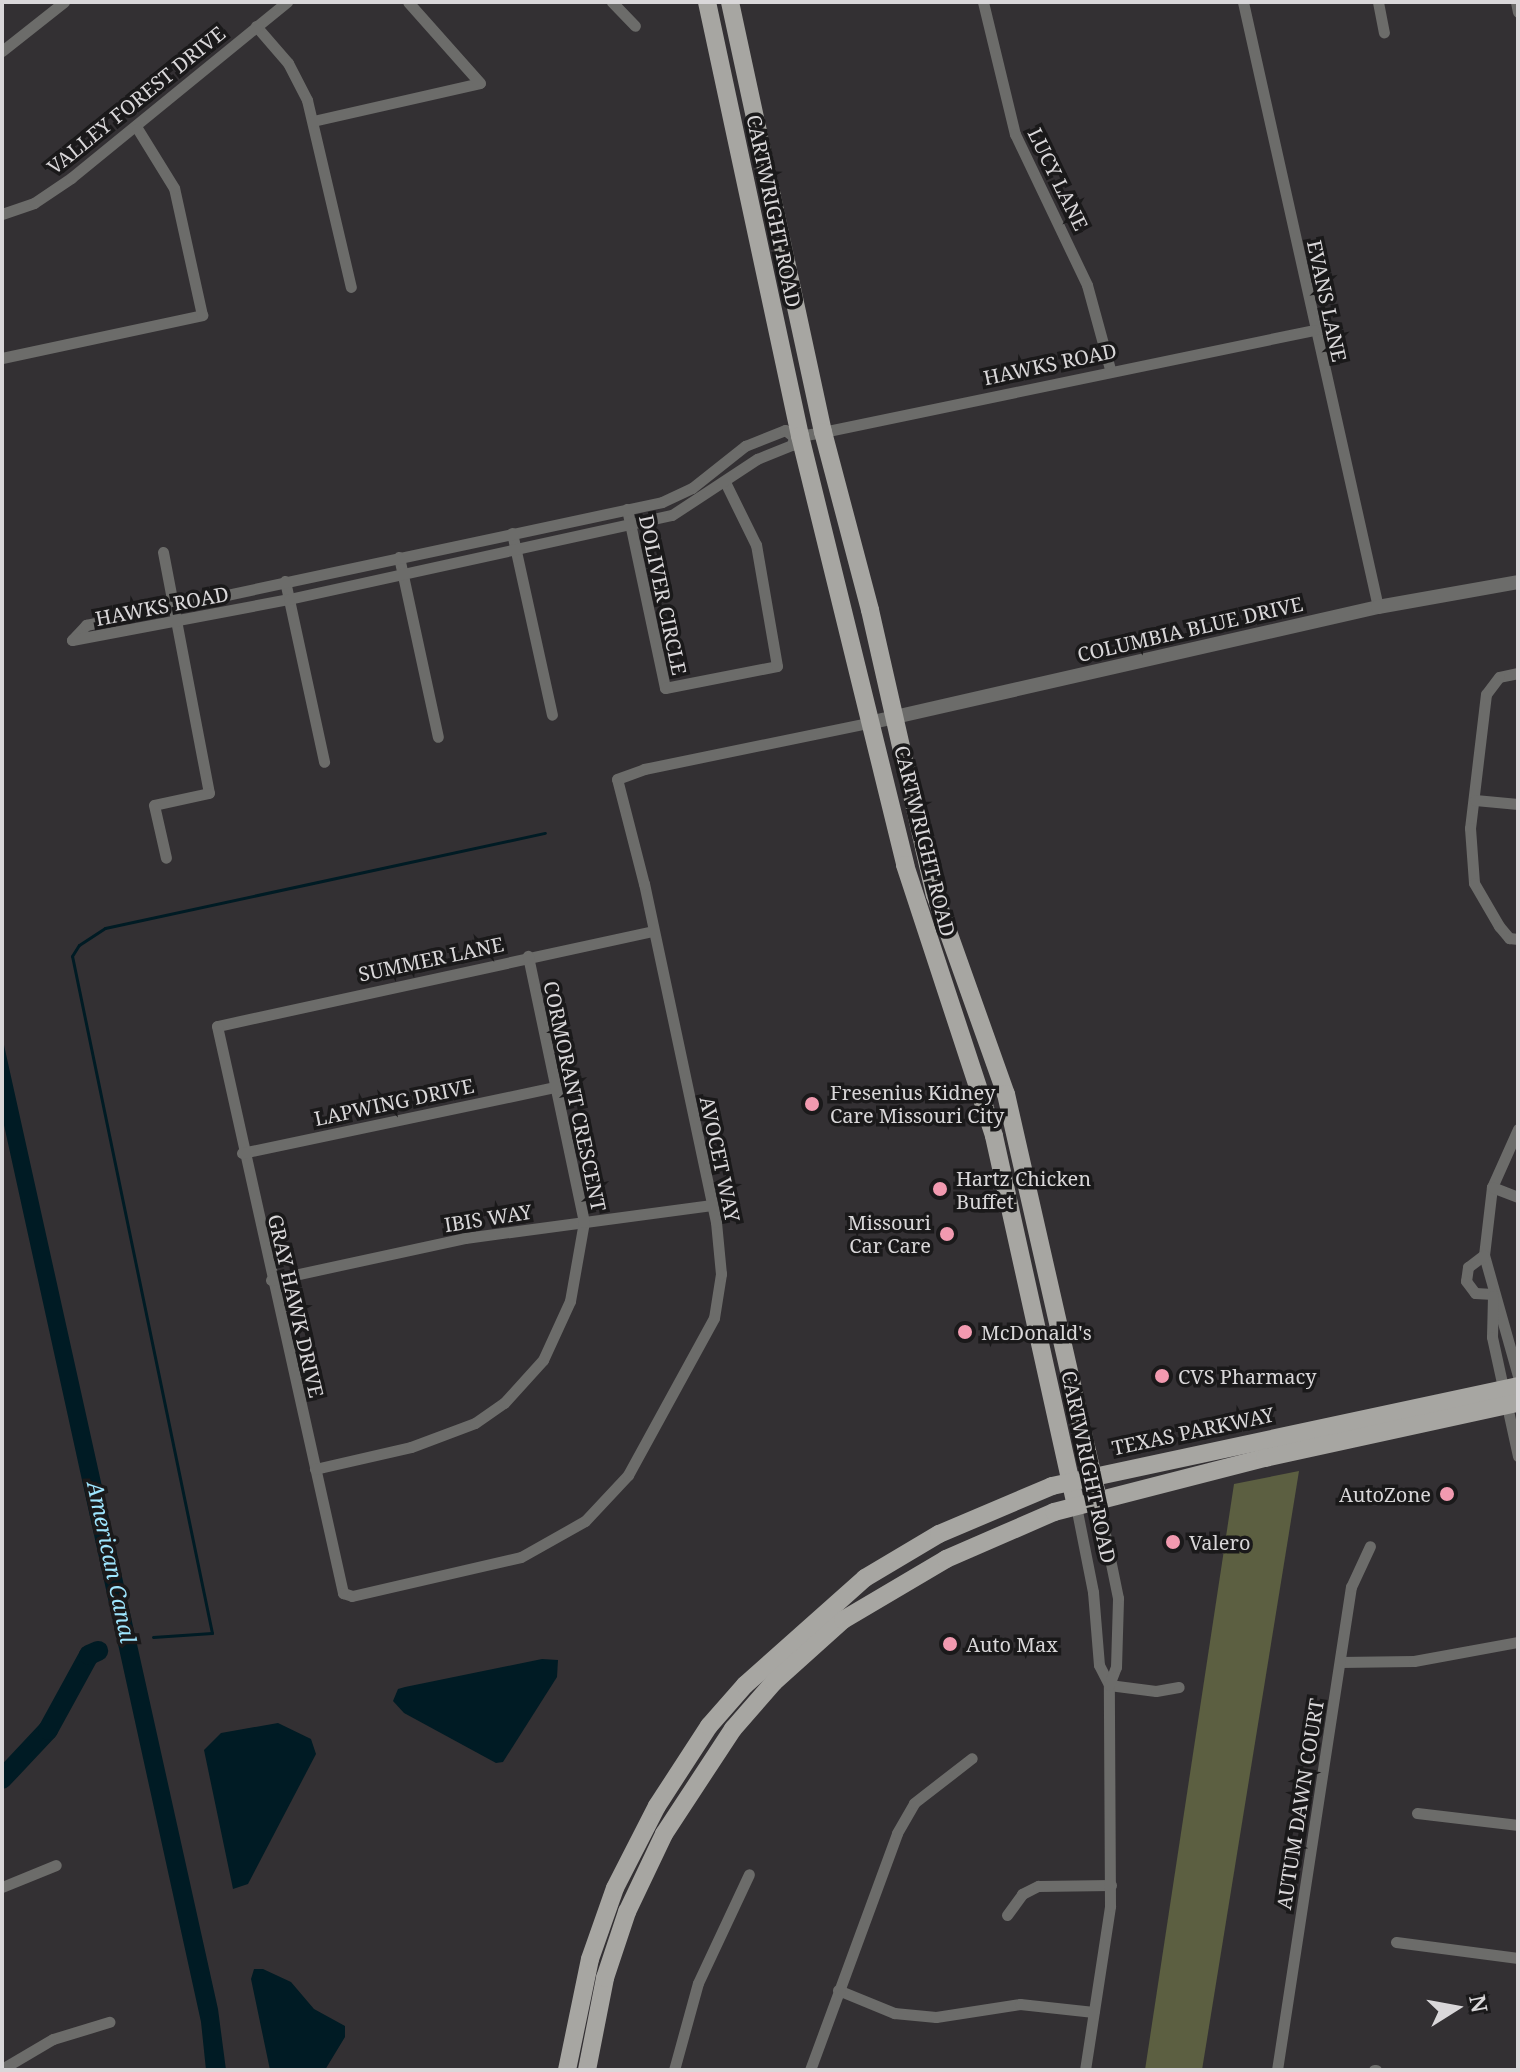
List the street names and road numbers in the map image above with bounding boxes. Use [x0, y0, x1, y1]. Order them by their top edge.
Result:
street label: VALLEY FOREST DRIVE [42, 21, 230, 179]
street label: CARTWRIGHT ROAD [742, 113, 806, 309]
street label: LUCY LANE [1023, 124, 1093, 234]
street label: EVANS LANE [1302, 238, 1352, 364]
street label: HAWKS ROAD [981, 338, 1119, 390]
street label: DOLIVER CIRCLE [634, 513, 692, 677]
street label: HAWKS ROAD [93, 581, 231, 631]
street label: COLUMBIA BLUE DRIVE [1075, 591, 1305, 667]
street label: CARTWRIGHT ROAD [890, 743, 960, 939]
street label: SUMMER LANE [356, 932, 506, 986]
street label: CORMORANT CRESCENT [539, 979, 611, 1213]
street label: LAPWING DRIVE [312, 1073, 476, 1131]
street label: AVOCET WAY [695, 1094, 745, 1224]
street label: IBIS WAY [442, 1199, 534, 1237]
street label: GRAY HAWK DRIVE [263, 1212, 329, 1400]
street label: CARTWRIGHT ROAD [1057, 1369, 1121, 1565]
street label: TEXAS PARKWAY [1110, 1402, 1276, 1460]
street label: AUTUM DAWN COURT [1271, 1697, 1329, 1911]

